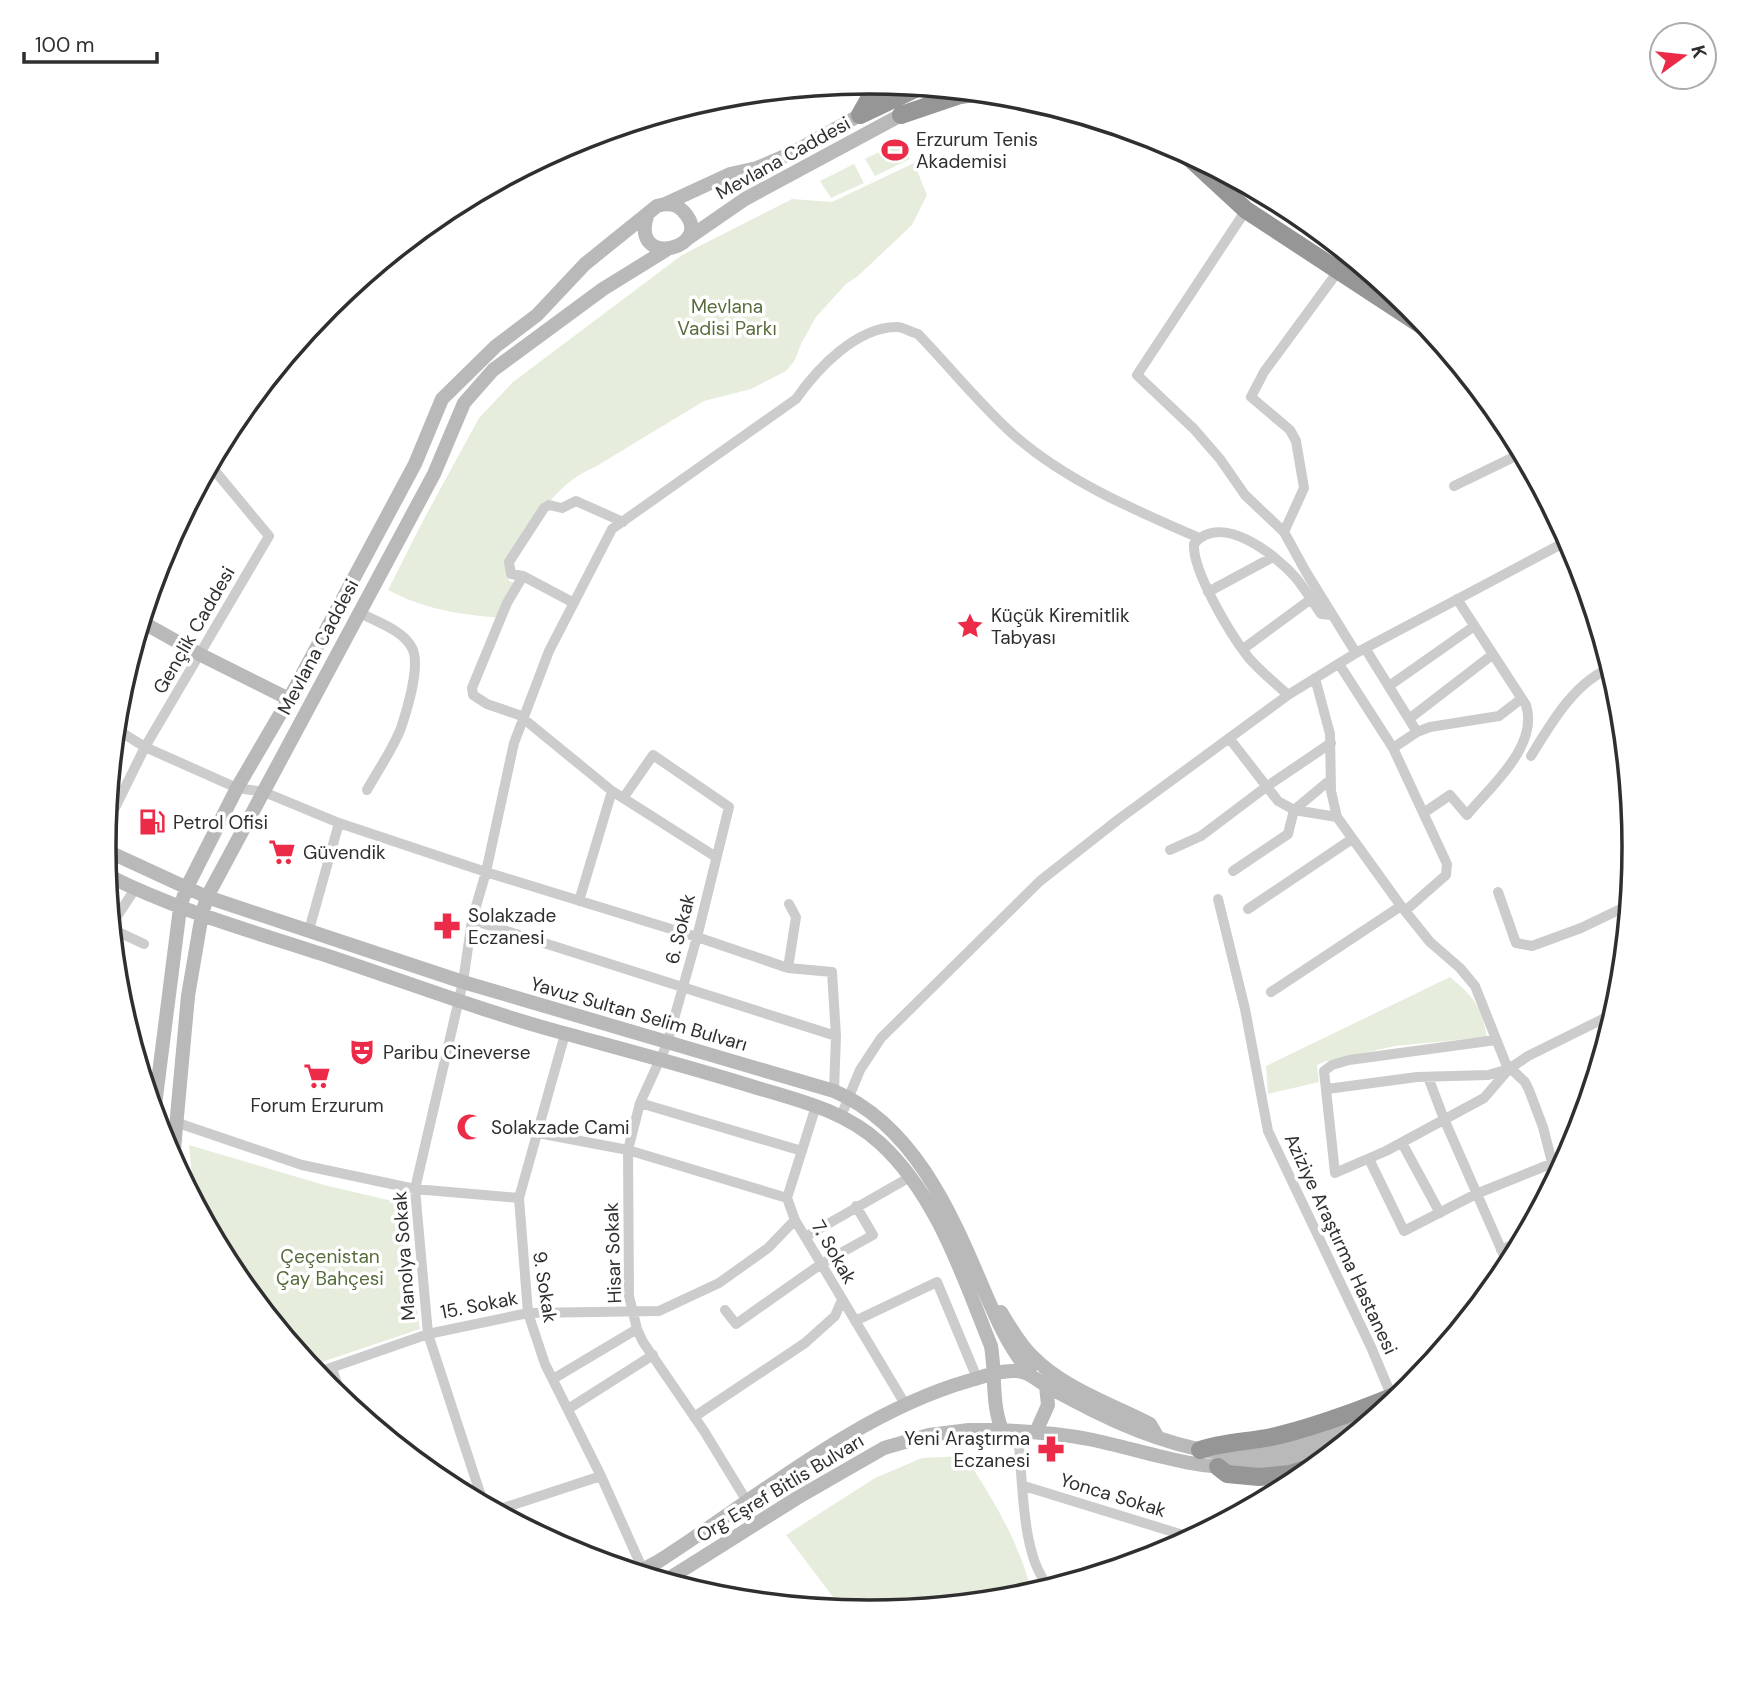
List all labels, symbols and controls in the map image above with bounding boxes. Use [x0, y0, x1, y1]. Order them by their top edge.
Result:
scale bar [24, 21, 158, 65]
north arrow [1648, 21, 1718, 91]
text: 100 m [35, 31, 95, 59]
text: K [1685, 42, 1713, 61]
street label: Mevlana Caddesi [711, 111, 855, 205]
place label: Erzurum Tenis Akademisi [916, 127, 1038, 174]
sports icon: Erzurum Tenis Akademisi [880, 135, 910, 165]
park label: Mevlana Vadisi Parkı [677, 294, 777, 341]
street label: Gençlik Caddesi [147, 562, 241, 698]
street label: Mevlana Caddesi [272, 575, 364, 719]
place label: Küçük Kiremitlik Tabyası [991, 603, 1130, 650]
place icon: Küçük Kiremitlik Tabyası [955, 611, 985, 641]
fuel station icon: Petrol Ofisi [137, 807, 167, 837]
place label: Petrol Ofisi [173, 810, 268, 835]
supermarket icon: Güvendik [267, 837, 297, 867]
place label: Güvendik [303, 840, 386, 865]
street label: 6. Sokak [659, 891, 701, 967]
place label: Solakzade Eczanesi [468, 903, 556, 950]
pharmacy icon: Solakzade Eczanesi [432, 911, 462, 941]
street label: Yavuz Sultan Selim Bulvarı [528, 971, 750, 1057]
theatre icon: Paribu Cineverse [347, 1037, 377, 1067]
place label: Paribu Cineverse [383, 1040, 531, 1065]
supermarket icon: Forum Erzurum [302, 1061, 332, 1091]
place label: Forum Erzurum [250, 1093, 384, 1118]
mosque icon: Solakzade Cami [455, 1112, 485, 1142]
place label: Solakzade Cami [491, 1115, 630, 1140]
street label: Aziziye Araştırma Hastanesi [1279, 1130, 1403, 1358]
street label: Manolya Sokak [387, 1190, 421, 1322]
street label: Hisar Sokak [599, 1202, 627, 1304]
street label: 7. Sokak [806, 1216, 862, 1289]
park label: Çeçenistan Çay Bahçesi [276, 1244, 384, 1291]
street label: 9. Sokak [527, 1250, 563, 1325]
street label: 15. Sokak [438, 1285, 520, 1325]
place label: Yeni Araştırma Eczanesi [904, 1426, 1030, 1473]
street label: Org Eşref Bitlis Bulvarı [692, 1428, 868, 1548]
pharmacy icon: Yeni Araştırma Eczanesi [1036, 1434, 1066, 1464]
street label: Yonca Sokak [1057, 1467, 1169, 1523]

